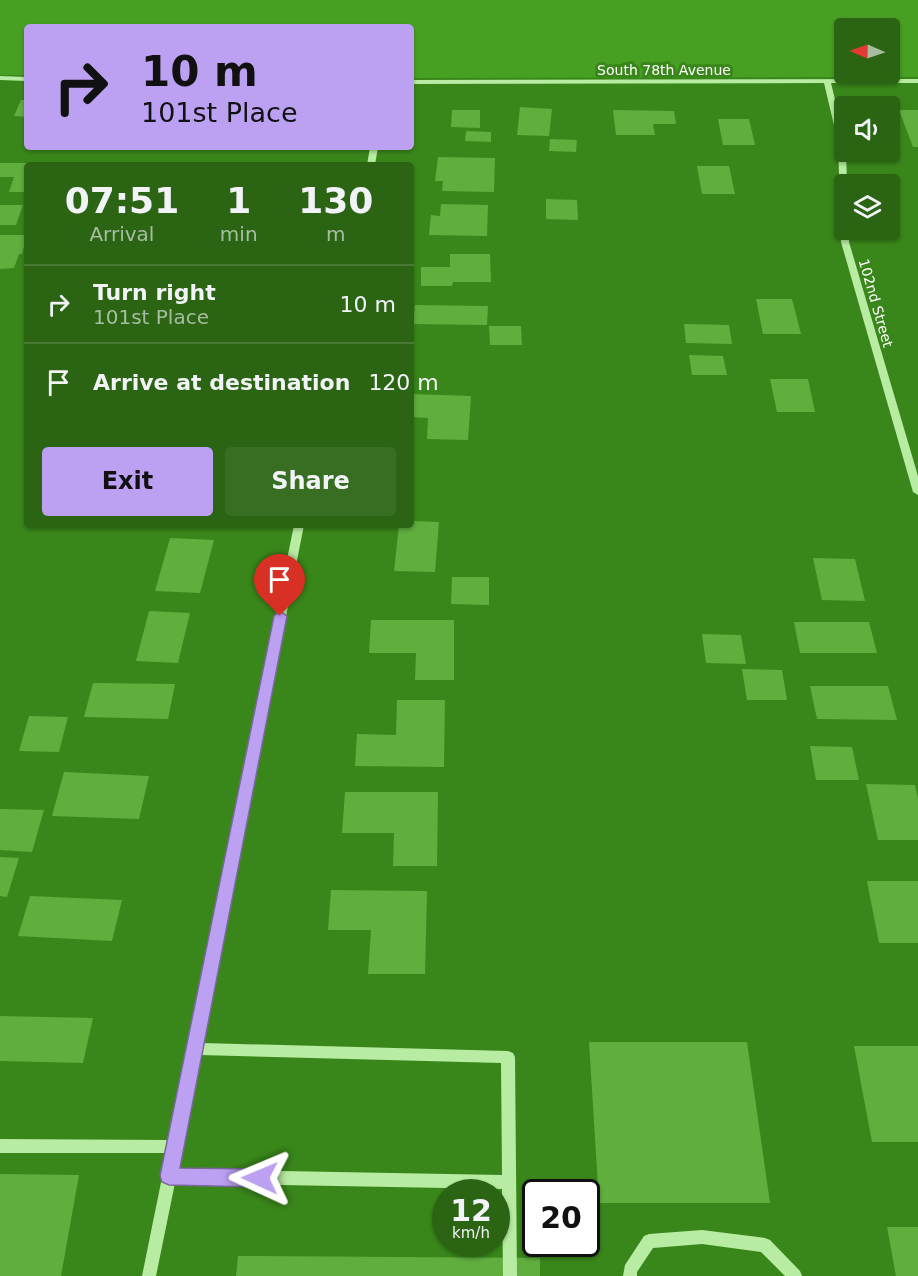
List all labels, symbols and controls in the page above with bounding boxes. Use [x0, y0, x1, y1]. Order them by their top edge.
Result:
north arrow [834, 18, 900, 84]
map controls [834, 18, 900, 240]
text: 10 m [141, 47, 258, 96]
icon: right [42, 48, 120, 126]
street label: South 78th Avenue [597, 62, 731, 78]
button: sound [834, 96, 900, 162]
text: 101st Place [141, 97, 298, 128]
button: layers [834, 174, 900, 240]
text: 07:51 [65, 180, 179, 221]
text: 1 [226, 180, 251, 221]
text: 130 [298, 180, 373, 221]
text: Arrival [89, 222, 154, 246]
text: min [220, 222, 258, 246]
text: m [326, 222, 346, 246]
street label: 102nd Street [856, 257, 896, 350]
text: Turn right [93, 280, 216, 305]
icon: right [42, 288, 75, 321]
text: 10 m [340, 292, 396, 317]
text: 101st Place [93, 305, 209, 329]
icon: arrive [42, 366, 75, 399]
text: Arrive at destination [93, 370, 350, 395]
text: 120 m [368, 370, 439, 395]
button: Exit [42, 447, 213, 516]
button: Share [225, 447, 396, 516]
pin [254, 554, 305, 616]
icon: arrive [263, 563, 296, 596]
position arrow [228, 1146, 292, 1210]
speed limit sign: 20 [522, 1179, 600, 1257]
text: 12 [450, 1193, 492, 1228]
text: km/h [452, 1224, 490, 1242]

